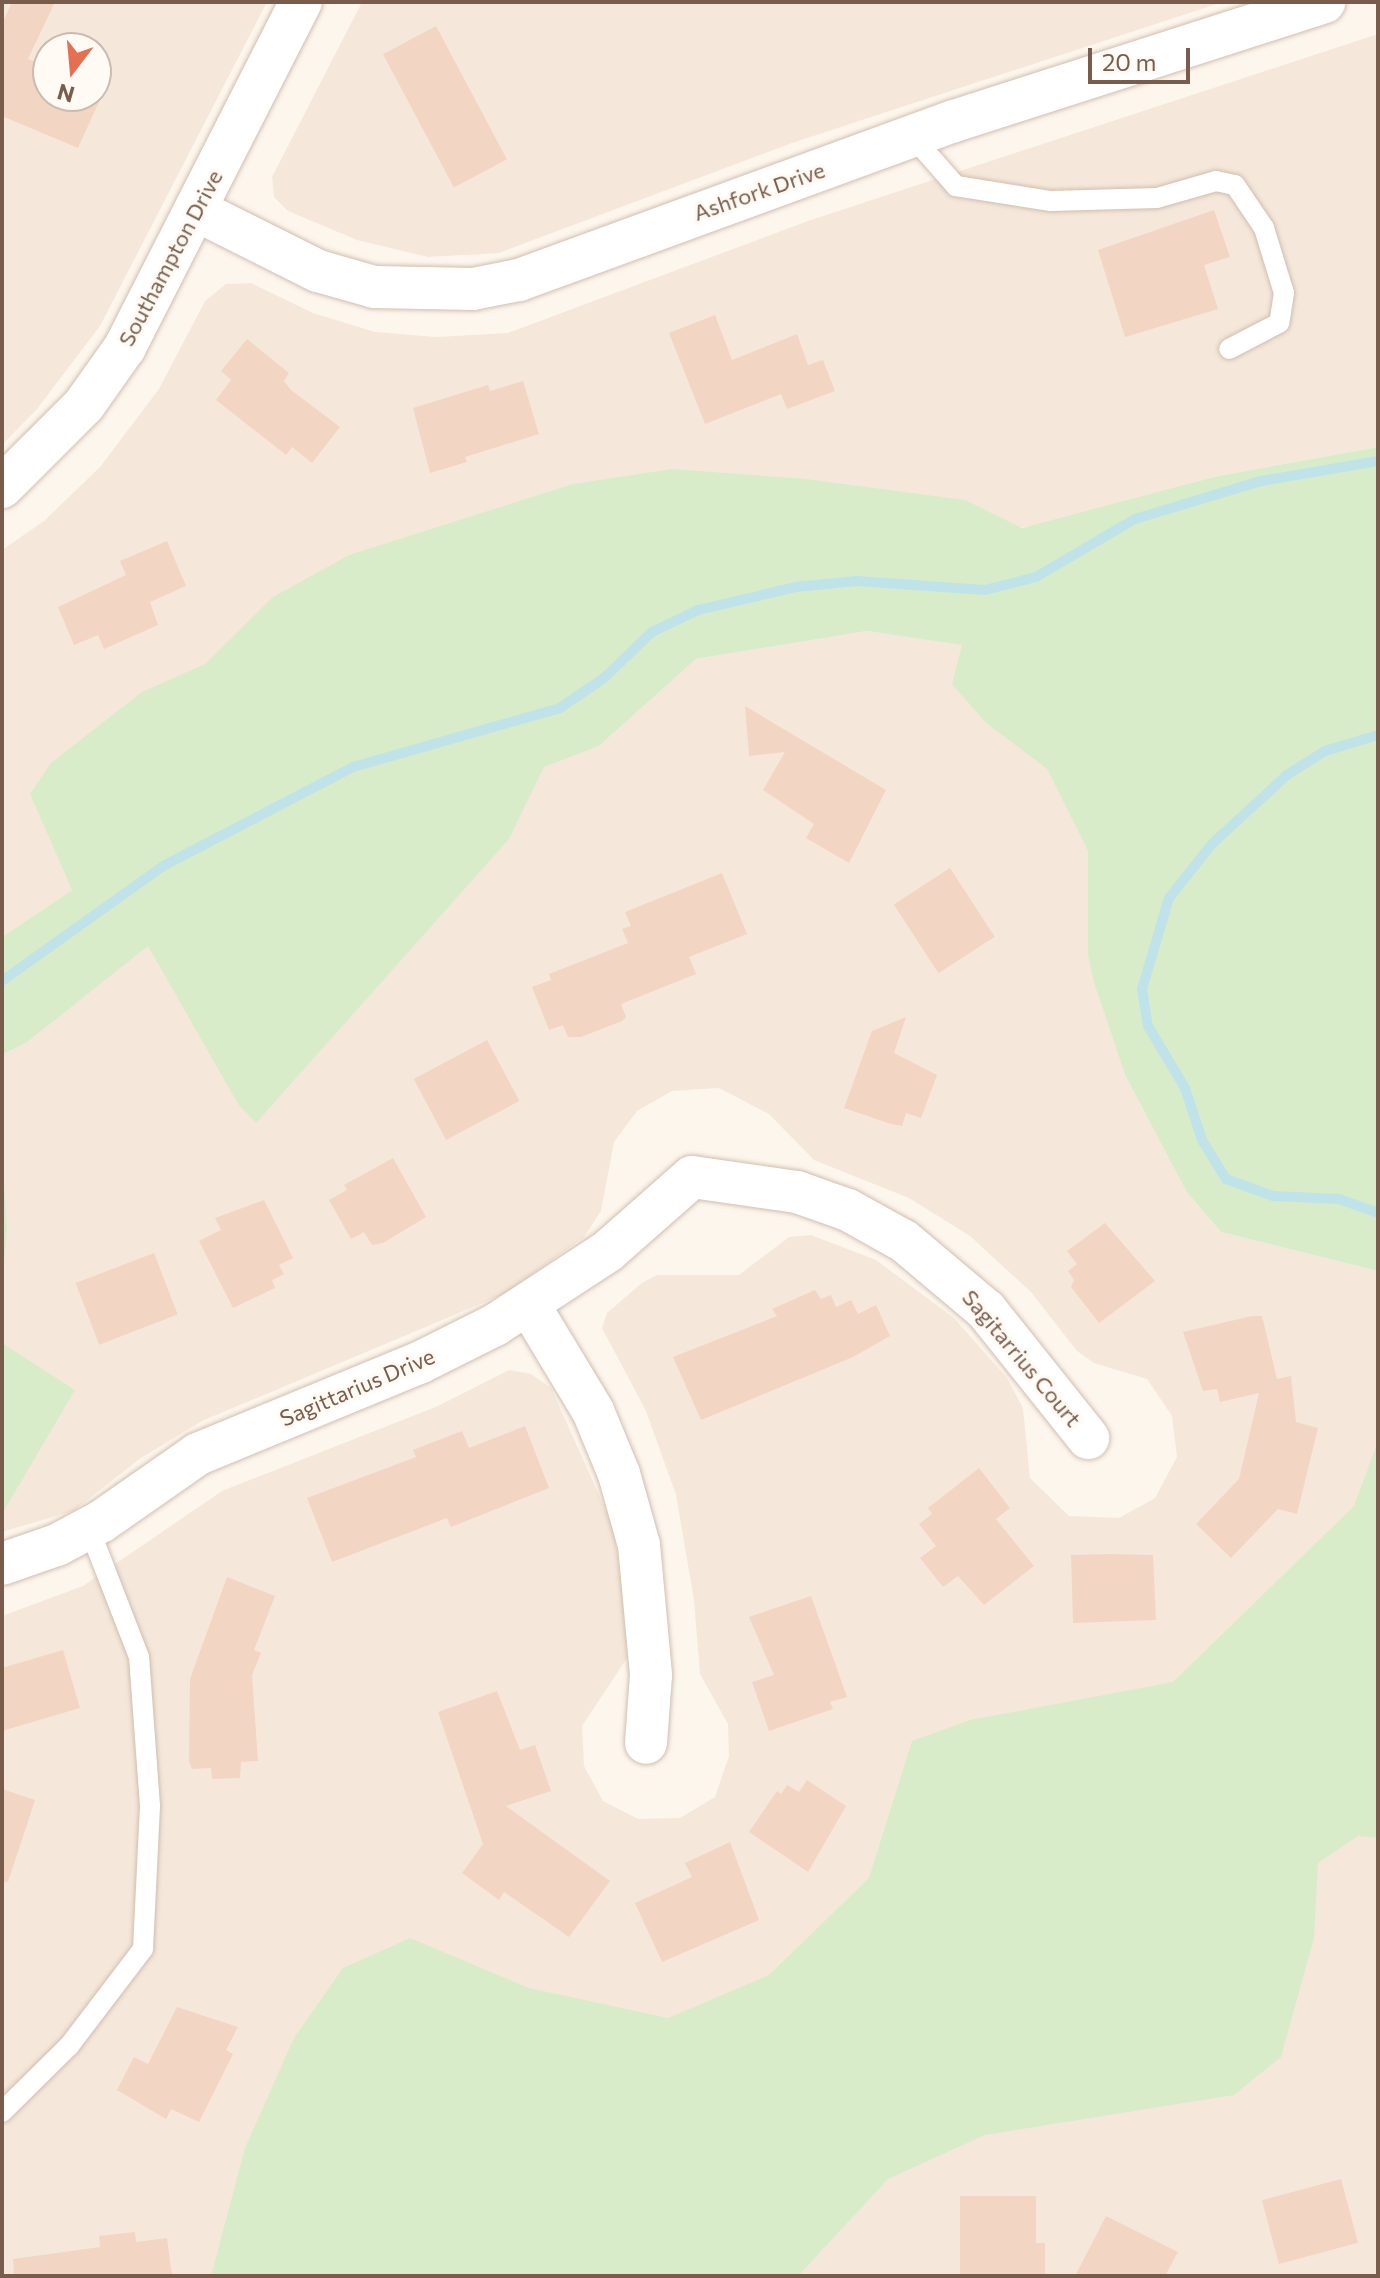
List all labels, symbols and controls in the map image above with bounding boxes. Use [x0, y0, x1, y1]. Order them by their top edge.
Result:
north arrow [32, 32, 112, 112]
scale bar [1092, 32, 1194, 82]
text: 20 m [1102, 47, 1156, 76]
text: N [54, 78, 77, 109]
street label: Ashfork Drive [690, 156, 828, 226]
street label: Southampton Drive [112, 166, 228, 350]
street label: Sagitarrius Court [957, 1284, 1087, 1432]
street label: Sagittarius Drive [276, 1342, 438, 1432]

